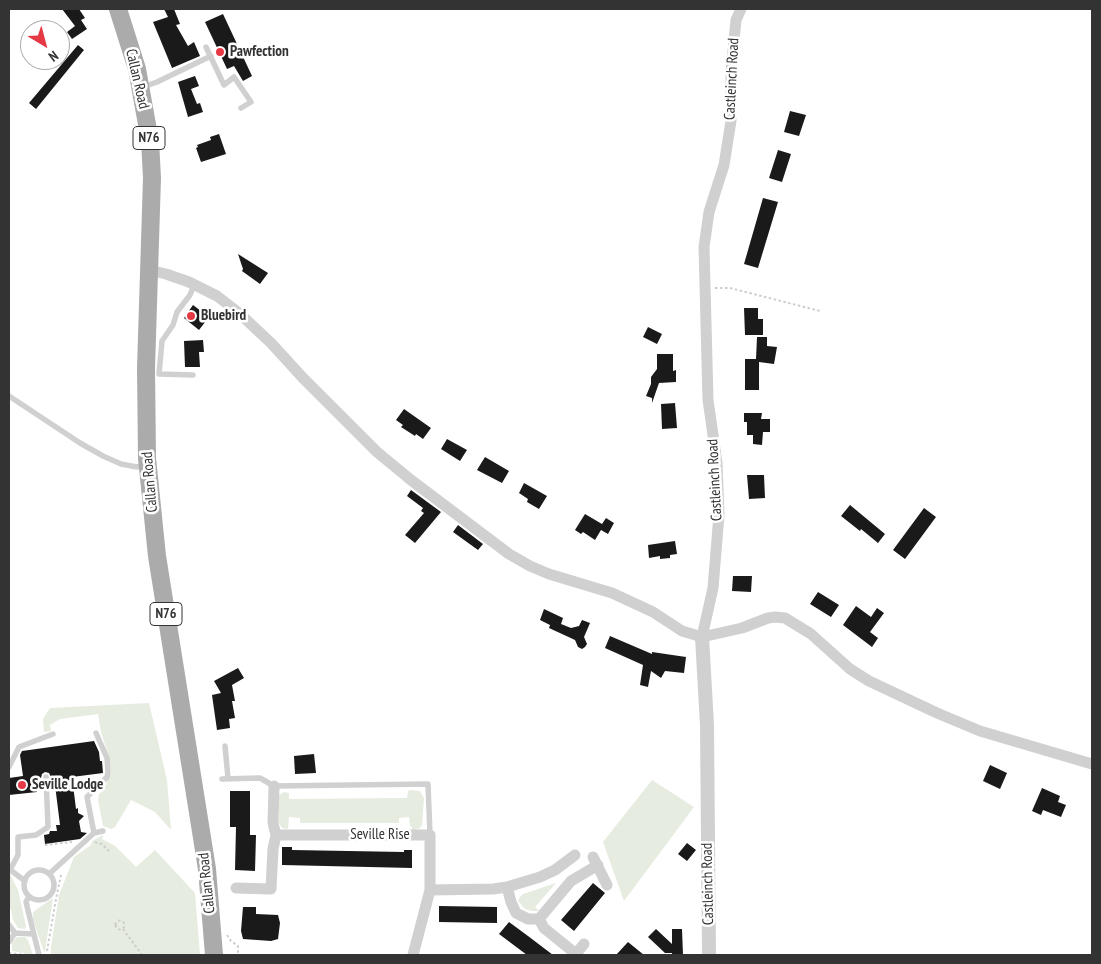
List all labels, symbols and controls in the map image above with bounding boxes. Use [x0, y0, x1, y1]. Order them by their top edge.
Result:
north arrow [20, 20, 70, 70]
street label: Castleinch Road [721, 38, 743, 120]
place label: Pawfection [230, 43, 289, 61]
marker: Pawfection [214, 46, 226, 58]
text: N [45, 47, 62, 66]
street label: Callan Road [121, 47, 153, 111]
road number: N76 [133, 126, 165, 150]
place label: Bluebird [201, 307, 246, 325]
marker: Bluebird [185, 310, 197, 322]
street label: Castleinch Road [704, 439, 726, 521]
street label: Callan Road [138, 451, 162, 513]
road number: N76 [150, 602, 182, 626]
place label: Seville Lodge [32, 776, 103, 794]
marker: Seville Lodge [16, 779, 28, 791]
street label: Seville Rise [350, 826, 410, 844]
street label: Castleinch Road [698, 843, 718, 925]
street label: Callan Road [195, 852, 219, 914]

